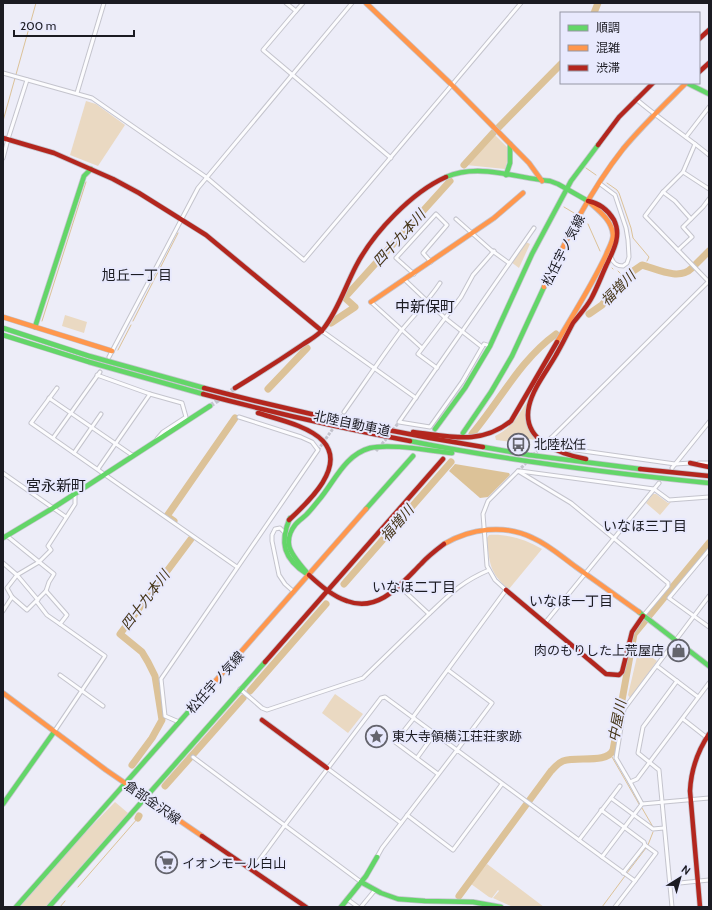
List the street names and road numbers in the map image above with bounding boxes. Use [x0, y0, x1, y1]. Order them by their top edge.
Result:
street label: 松任宇ノ気線 [538, 212, 588, 288]
street label: 北陸自動車道 [312, 407, 392, 439]
street label: 松任宇ノ気線 [183, 648, 247, 716]
street label: 倉部金沢線 [122, 777, 184, 827]

